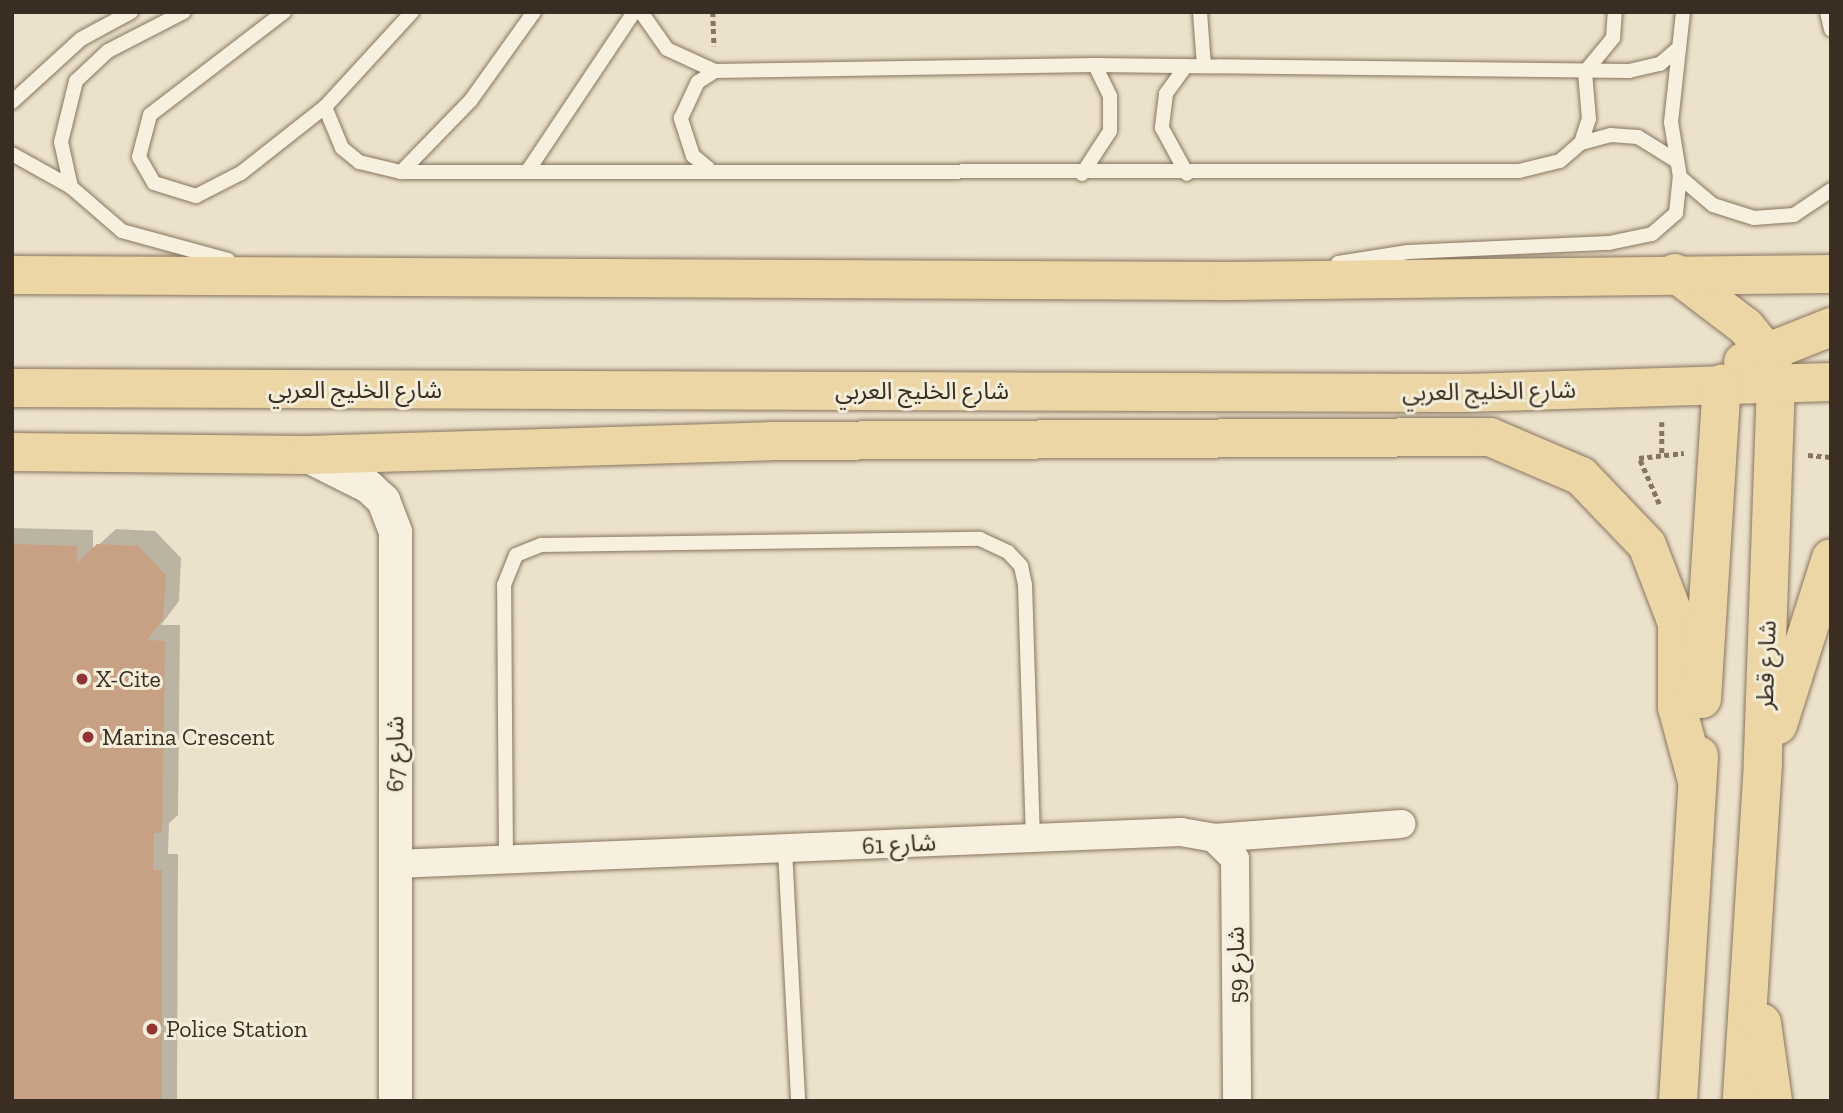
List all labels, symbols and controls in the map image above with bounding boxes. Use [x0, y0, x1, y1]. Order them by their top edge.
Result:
street label: شارع الخليج العربي [1402, 375, 1576, 407]
street label: شارع الخليج العربي [268, 376, 442, 404]
street label: شارع الخليج العربي [835, 377, 1009, 405]
street label: شارع قطر [1750, 620, 1782, 710]
place label: X-Cite [96, 665, 161, 693]
marker: X-Cite [74, 671, 90, 687]
street label: شارع 67 [381, 716, 409, 792]
place label: Marina Crescent [102, 723, 275, 751]
marker: Marina Crescent [80, 729, 96, 745]
street label: شارع 61 [861, 828, 937, 860]
street label: شارع 59 [1221, 926, 1251, 1004]
place label: Police Station [166, 1015, 307, 1043]
marker: Police Station [144, 1021, 160, 1037]

